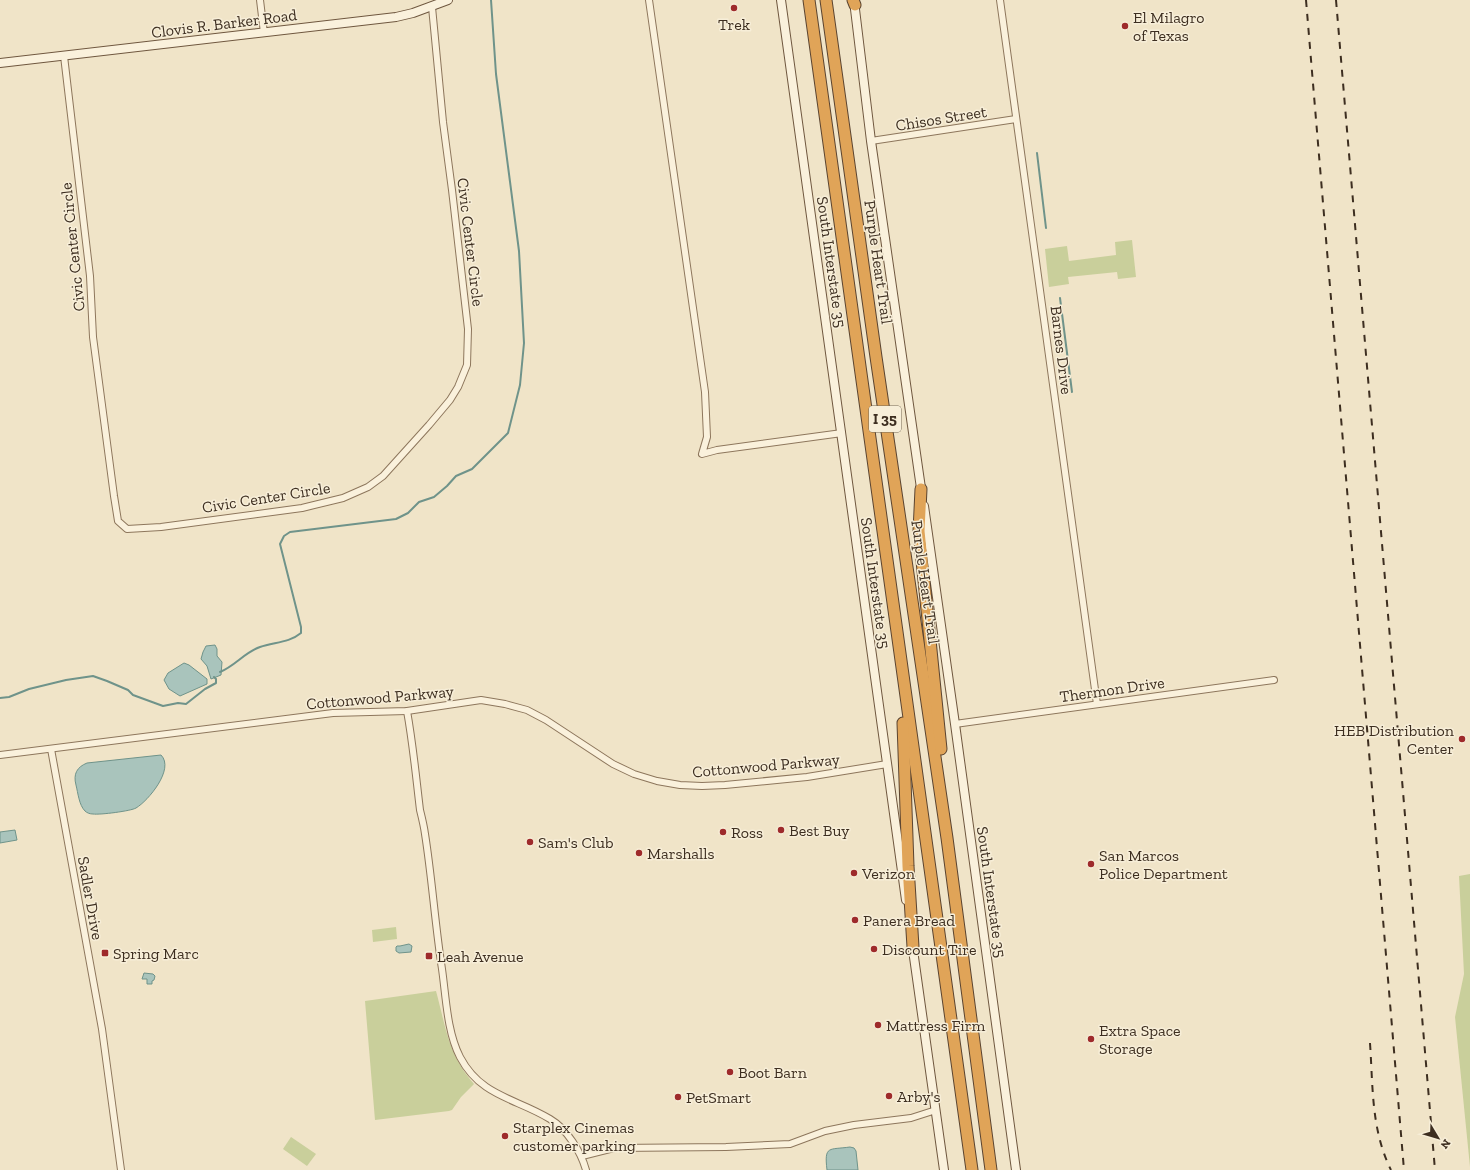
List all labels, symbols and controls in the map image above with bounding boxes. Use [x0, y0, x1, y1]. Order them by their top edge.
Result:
marker: Trek [729, 3, 739, 13]
street label: Clovis R. Barker Road [150, 5, 298, 42]
place label: El Milagro of Texas [1133, 8, 1205, 45]
place label: Trek [718, 15, 751, 34]
marker: El Milagro of Texas [1120, 21, 1130, 31]
street label: Chisos Street [894, 102, 988, 135]
street label: Civic Center Circle [453, 177, 488, 308]
street label: Civic Center Circle [56, 182, 89, 312]
street label: South Interstate 35 [813, 195, 850, 329]
street label: Purple Heart Trail [860, 199, 897, 325]
street label: Barnes Drive [1047, 305, 1076, 395]
road number: I 35 [869, 406, 901, 432]
street label: Civic Center Circle [201, 478, 332, 517]
street label: South Interstate 35 [857, 516, 894, 650]
street label: Purple Heart Trail [907, 519, 944, 645]
street label: Thermon Drive [1058, 673, 1166, 706]
street label: Cottonwood Parkway [306, 682, 455, 713]
place label: HEB Distribution Center [1334, 721, 1455, 758]
marker: HEB Distribution Center [1457, 734, 1467, 744]
street label: Cottonwood Parkway [692, 750, 841, 781]
place label: Best Buy [789, 821, 850, 840]
place label: Ross [731, 823, 763, 842]
marker: Best Buy [776, 825, 786, 835]
street label: South Interstate 35 [973, 825, 1010, 959]
marker: Ross [718, 827, 728, 837]
place label: Sam's Club [538, 833, 614, 852]
marker: Sam's Club [525, 837, 535, 847]
place label: Marshalls [647, 844, 715, 863]
place label: San Marcos Police Department [1099, 846, 1228, 883]
marker: Marshalls [634, 848, 644, 858]
street label: Sadler Drive [74, 855, 107, 941]
marker: San Marcos Police Department [1086, 859, 1096, 869]
place label: Verizon [861, 864, 916, 883]
marker: Verizon [849, 868, 859, 878]
place label: Panera Bread [863, 911, 955, 930]
marker: Panera Bread [850, 915, 860, 925]
place label: Discount Tire [882, 940, 976, 959]
place label: Spring Marc [113, 944, 199, 963]
marker: Discount Tire [869, 944, 879, 954]
place label: Leah Avenue [437, 947, 524, 966]
marker: Spring Marc [100, 948, 110, 958]
marker: Leah Avenue [424, 951, 434, 961]
place label: Mattress Firm [886, 1016, 986, 1035]
marker: Mattress Firm [873, 1020, 883, 1030]
place label: Extra Space Storage [1099, 1021, 1181, 1058]
marker: Extra Space Storage [1086, 1034, 1096, 1044]
place label: Boot Barn [738, 1063, 808, 1082]
marker: Boot Barn [725, 1067, 735, 1077]
place label: Arby's [897, 1087, 941, 1106]
place label: PetSmart [686, 1088, 751, 1107]
marker: Arby's [884, 1091, 894, 1101]
marker: PetSmart [673, 1092, 683, 1102]
place label: Starplex Cinemas customer parking [513, 1118, 636, 1155]
north arrow [1418, 1118, 1458, 1158]
marker: Starplex Cinemas customer parking [500, 1131, 510, 1141]
text: N [1437, 1137, 1453, 1152]

